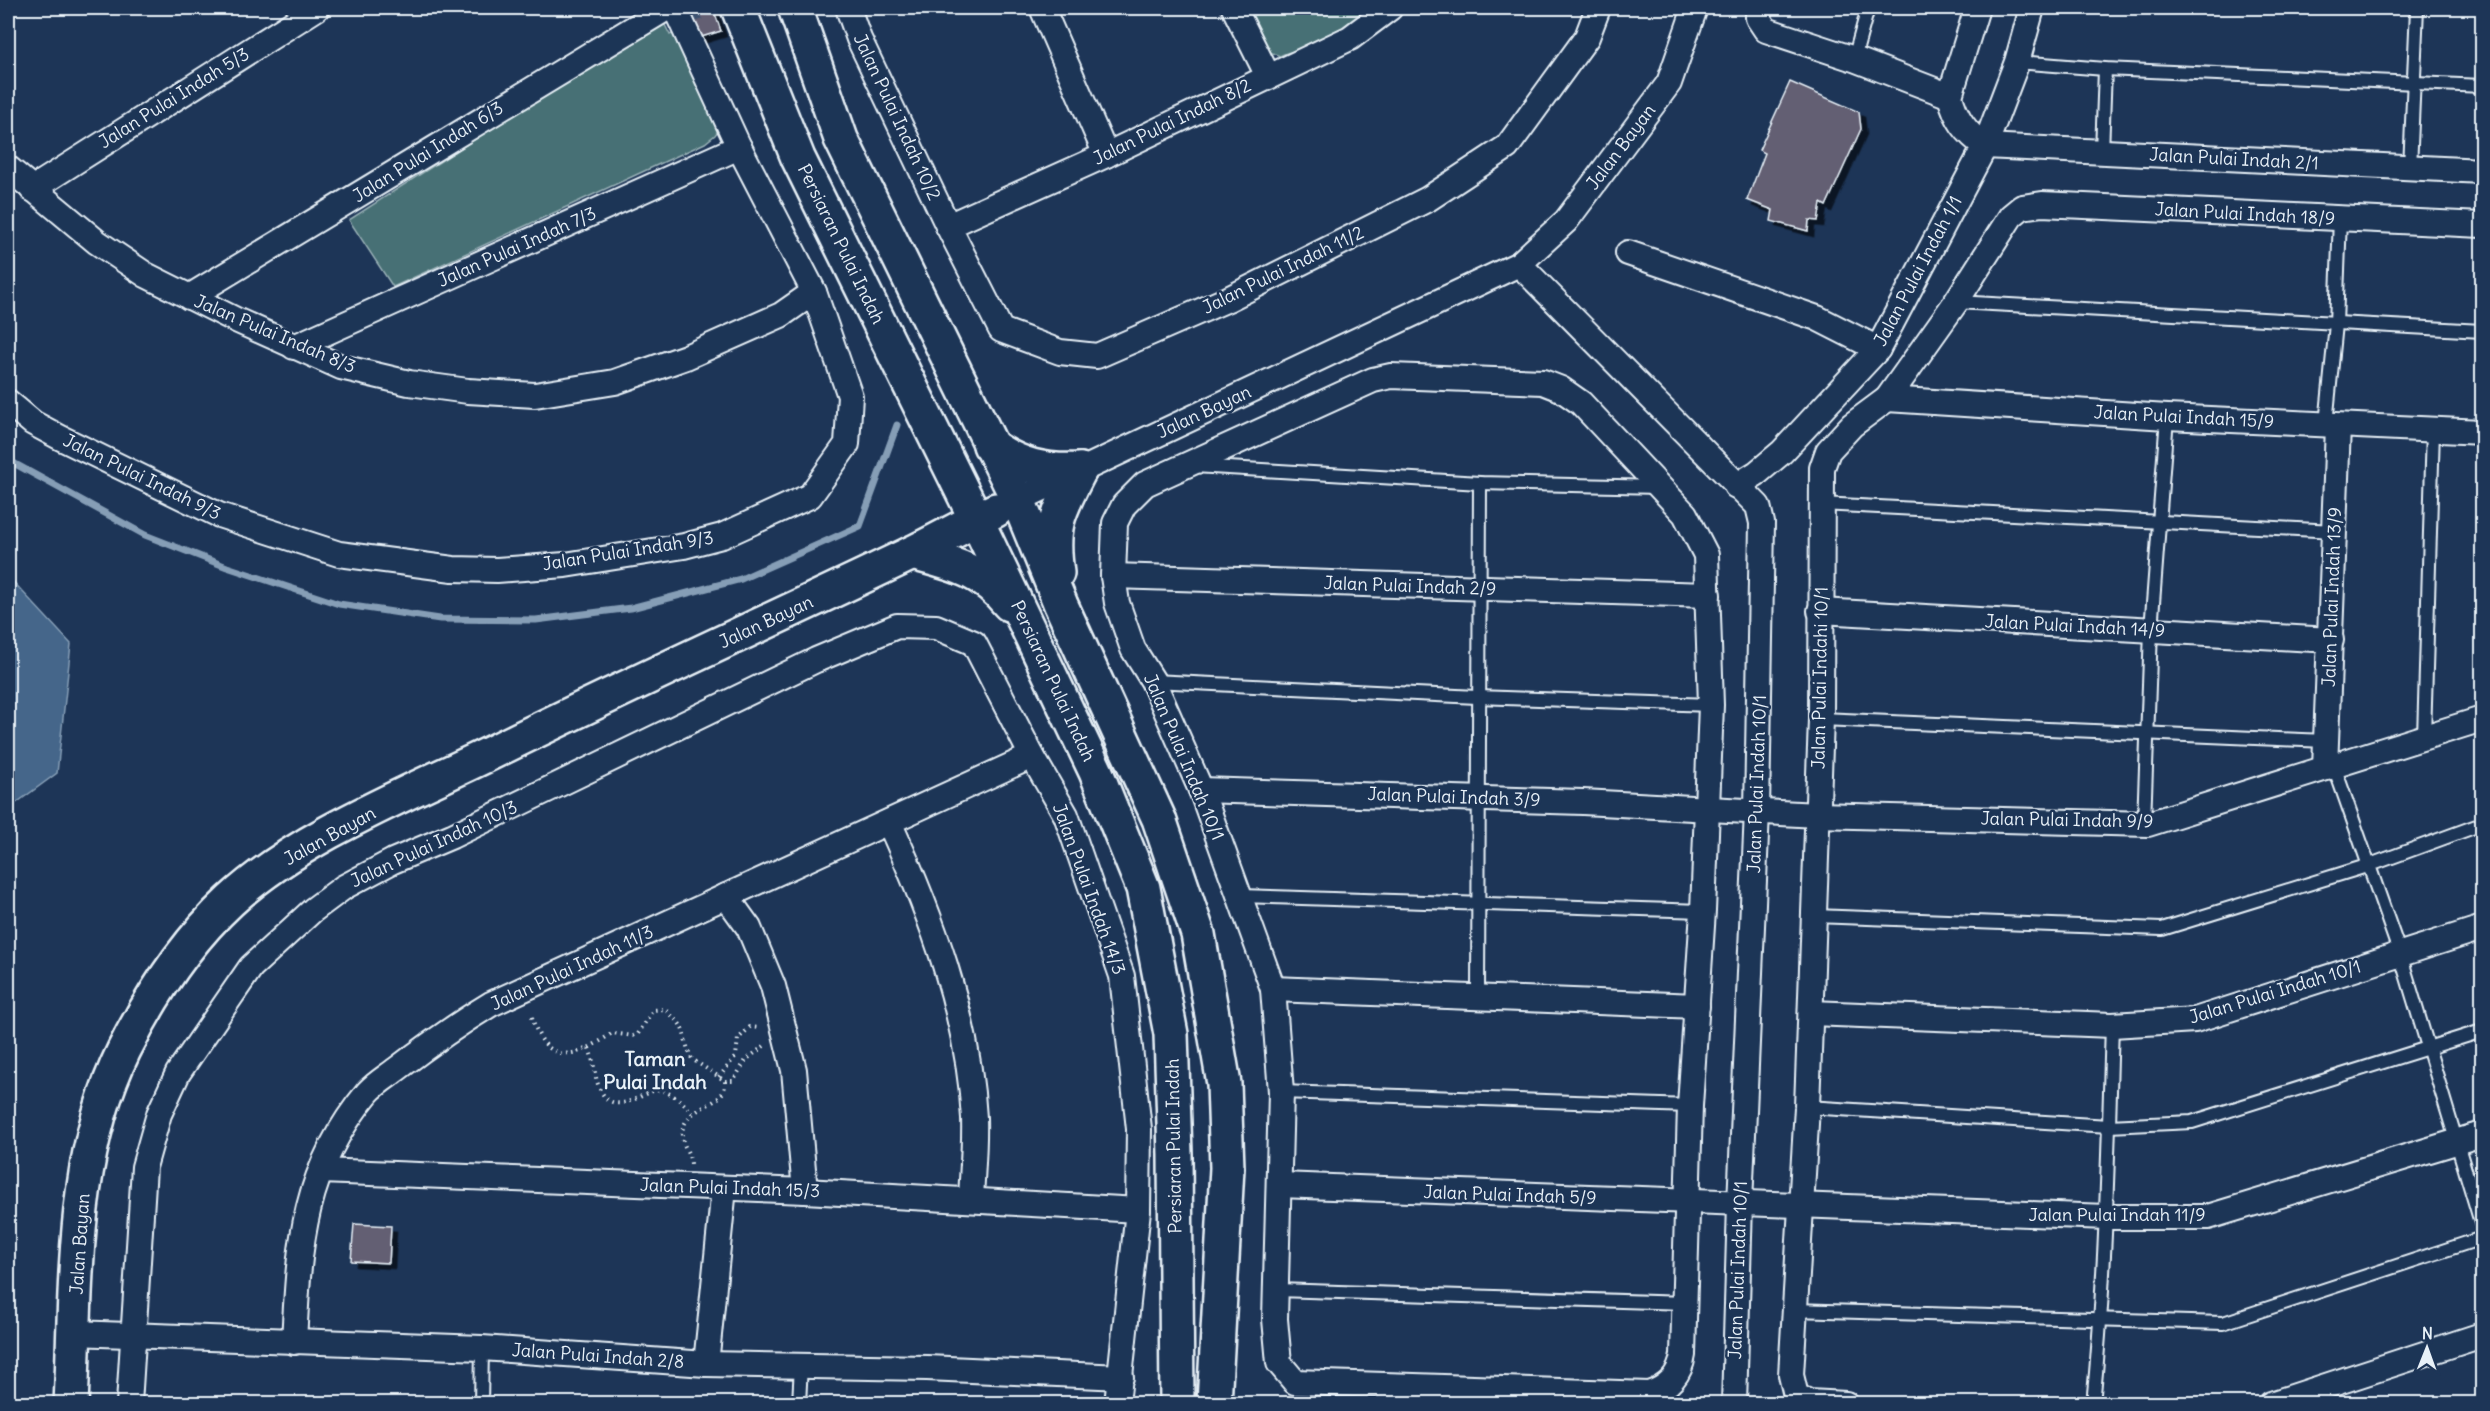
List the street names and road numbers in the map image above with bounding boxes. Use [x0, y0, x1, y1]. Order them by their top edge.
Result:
street label: Jalan Pulai Indah 10/2 [849, 30, 946, 204]
street label: Jalan Pulai Indah 5/3 [94, 42, 253, 153]
street label: Jalan Pulai Indah 8/2 [1089, 73, 1255, 170]
street label: Jalan Pulai Indah 6/3 [348, 96, 507, 207]
street label: Jalan Bayan [1581, 99, 1660, 194]
street label: Jalan Pulai Indah 2/1 [2149, 143, 2319, 174]
street label: Persiaran Pulai Indah [793, 160, 890, 328]
street label: Jalan Pulai Indah 1/1 [1868, 192, 1967, 350]
street label: Jalan Pulai Indah 18/9 [2154, 197, 2336, 230]
street label: Jalan Pulai Indah 7/3 [434, 201, 600, 292]
street label: Jalan Pulai Indah 11/2 [1198, 220, 1367, 319]
street label: Jalan Pulai Indah 8/3 [191, 289, 359, 378]
street label: Jalan Bayan [1153, 380, 1255, 443]
street label: Jalan Pulai Indah 15/9 [2093, 400, 2275, 433]
street label: Jalan Pulai Indah 9/3 [59, 428, 225, 525]
street label: Jalan Pulai Indah 13/9 [2317, 506, 2346, 687]
street label: Jalan Pulai Indah 9/3 [541, 526, 715, 575]
street label: Jalan Pulai Indah 2/9 [1323, 571, 1497, 600]
street label: Jalan Pulai Indahi 10/1 [1806, 587, 1833, 769]
street label: Jalan Bayan [715, 590, 817, 653]
street label: Persiaran Pulai Indah [1006, 597, 1101, 765]
street label: Jalan Pulai Indah 14/9 [1984, 609, 2166, 642]
street label: Jalan Pulai Indah 10/1 [1139, 670, 1230, 843]
street label: Jalan Pulai Indah 10/1 [1742, 694, 1771, 874]
street label: Jalan Pulai Indah 3/9 [1367, 782, 1541, 811]
street label: Jalan Pulai Indah 10/3 [347, 795, 521, 892]
street label: Jalan Pulai Indah 14/3 [1048, 800, 1131, 977]
street label: Jalan Bayan [280, 801, 380, 870]
street label: Jalan Pulai Indah 9/9 [1980, 806, 2154, 833]
street label: Jalan Pulai Indah 11/3 [487, 920, 657, 1015]
street label: Jalan Pulai Indah 10/1 [2186, 954, 2364, 1029]
street label: Persiaran Pulai Indah [1160, 1058, 1187, 1234]
street label: Jalan Pulai Indah 15/3 [640, 1173, 821, 1202]
street label: Jalan Pulai Indah 5/9 [1423, 1180, 1597, 1209]
street label: Jalan Pulai Indah 10/1 [1723, 1180, 1752, 1360]
street label: Jalan Bayan [64, 1193, 95, 1295]
street label: Jalan Pulai Indah 11/9 [2028, 1203, 2206, 1226]
street label: Jalan Pulai Indah 2/8 [511, 1338, 685, 1373]

